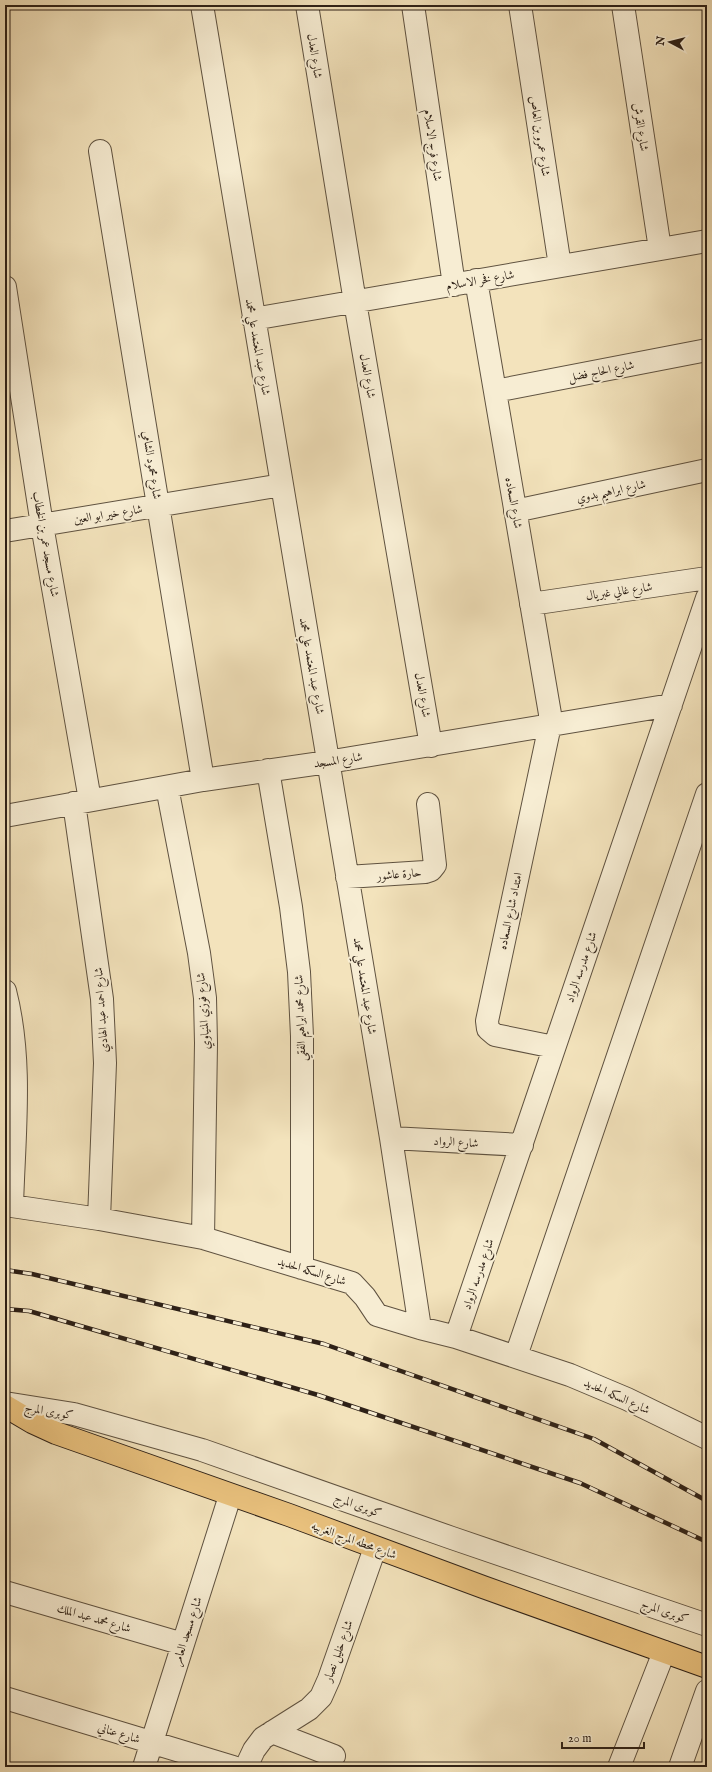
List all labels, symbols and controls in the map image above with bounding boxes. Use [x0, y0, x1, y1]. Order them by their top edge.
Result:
north arrow [650, 22, 690, 62]
street label: شارع العدل [301, 32, 325, 80]
text: N [653, 35, 669, 47]
street label: شارع عمرو بن العاص [523, 95, 553, 178]
street label: شارع القرش [626, 102, 652, 153]
street label: شارع فرج الاسلام [417, 108, 445, 183]
street label: شارع فخر الاسلام [445, 267, 516, 297]
street label: شارع عبد المعتمد علي محمد [238, 297, 273, 398]
street label: شارع العدل [353, 352, 379, 400]
street label: شارع الحاج فضل [567, 358, 636, 388]
street label: شارع محمود الشامي [136, 430, 164, 501]
street label: شارع السعاده [499, 476, 525, 531]
street label: شارع ابراهيم بدوي [575, 477, 648, 510]
street label: شارع مسجد عمر بن الخطاب [26, 490, 62, 599]
street label: شارع خير ابو العين [72, 502, 144, 530]
street label: شارع غالي غبريال [585, 579, 654, 607]
street label: شارع عبد المعتمد علي محمد [292, 616, 327, 717]
street label: شارع العدل [408, 671, 434, 719]
street label: شارع المسجد [313, 749, 364, 775]
street label: حارة عاشور [375, 865, 422, 884]
street label: امتداد شارع السعاده [495, 871, 529, 952]
street label: شارع مدرسه الرواد [562, 930, 604, 1006]
street label: شارع عبد المعتمد علي محمد [345, 936, 380, 1036]
street label: شارع احمد عبد الهادي [91, 966, 115, 1053]
street label: شارع فوزي المنياوي [193, 972, 217, 1050]
street label: شارع محمد ابراهيم الفقي [291, 974, 313, 1061]
street label: شارع الرواد [433, 1134, 479, 1154]
street label: شارع مدرسه الرواد [459, 1237, 501, 1313]
street label: شارع السكه الحديد [275, 1254, 348, 1292]
street label: شارع السكه الحديد [580, 1375, 652, 1421]
street label: كوبرى المرج [23, 1400, 75, 1426]
street label: كوبرى المرج [331, 1490, 384, 1524]
street label: شارع محطه المرج الغربيه [308, 1518, 399, 1566]
street label: شارع مسجد العامر [169, 1595, 209, 1668]
street label: كوبرى المرج [638, 1596, 691, 1629]
street label: شارع محمد عبد الملك [54, 1601, 133, 1639]
street label: شارع خليل نصار [320, 1618, 359, 1686]
street label: شارع عناني [95, 1720, 142, 1750]
scale bar [562, 1724, 644, 1750]
text: 20 m [568, 1731, 591, 1746]

